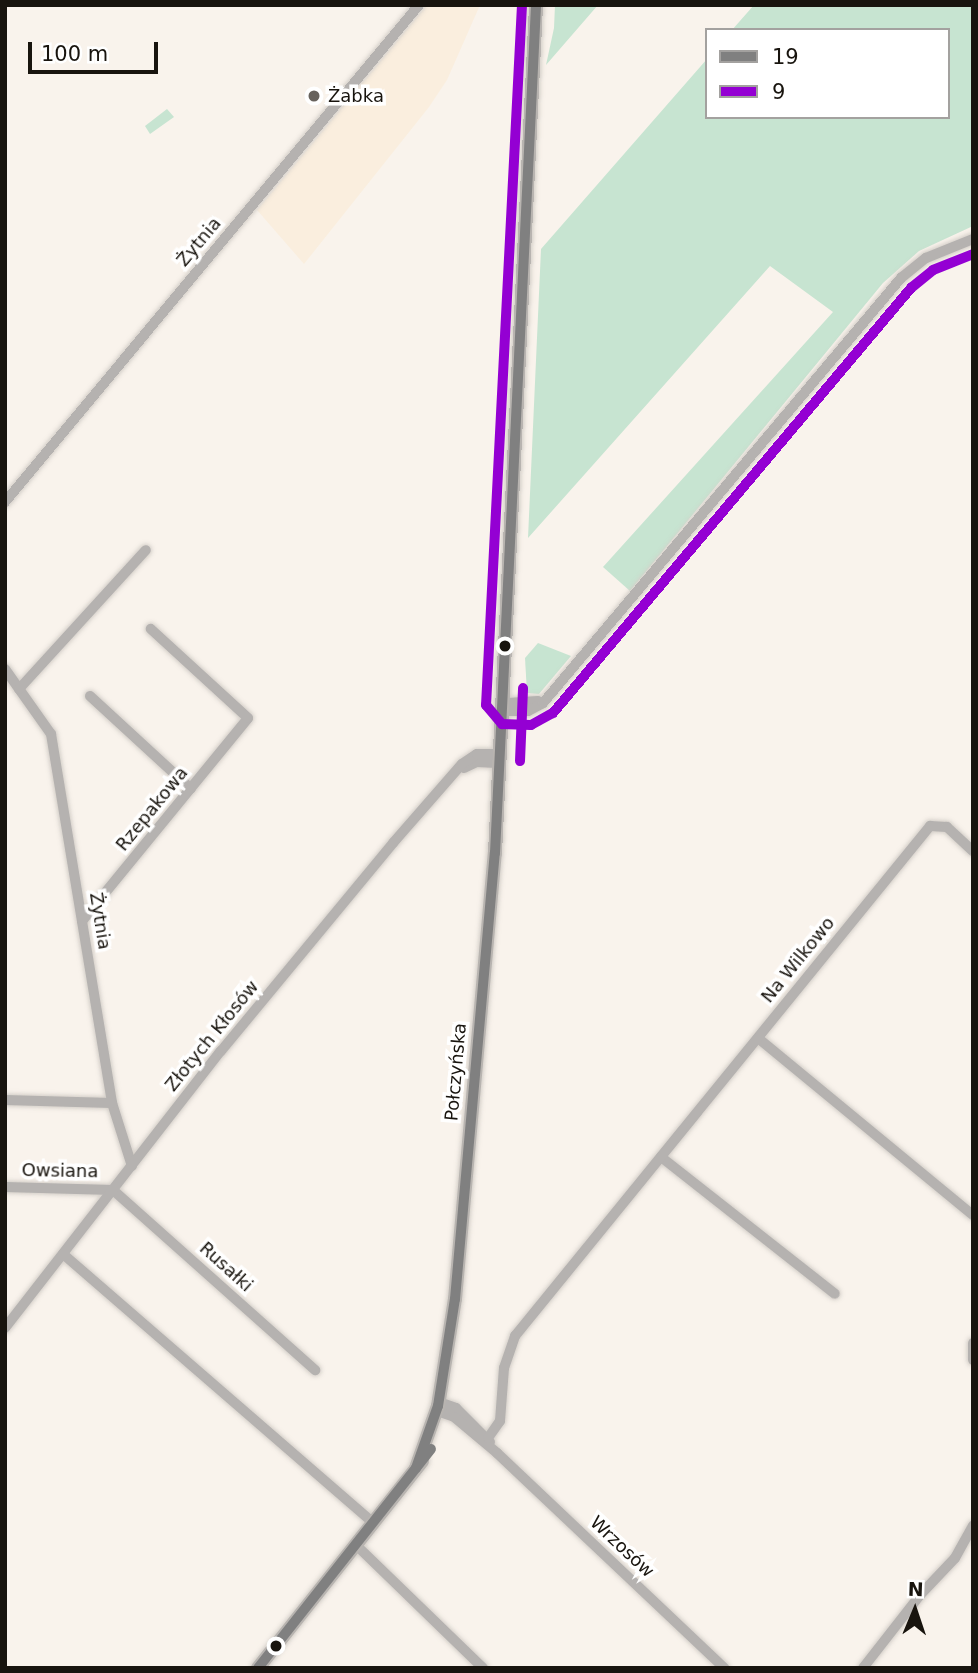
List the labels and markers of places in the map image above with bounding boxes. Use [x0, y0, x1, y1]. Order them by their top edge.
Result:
place label: Żabka [328, 85, 384, 107]
marker: Żabka [306, 88, 322, 104]
unlabelled marker [498, 639, 512, 653]
unlabelled marker [269, 1639, 283, 1653]

